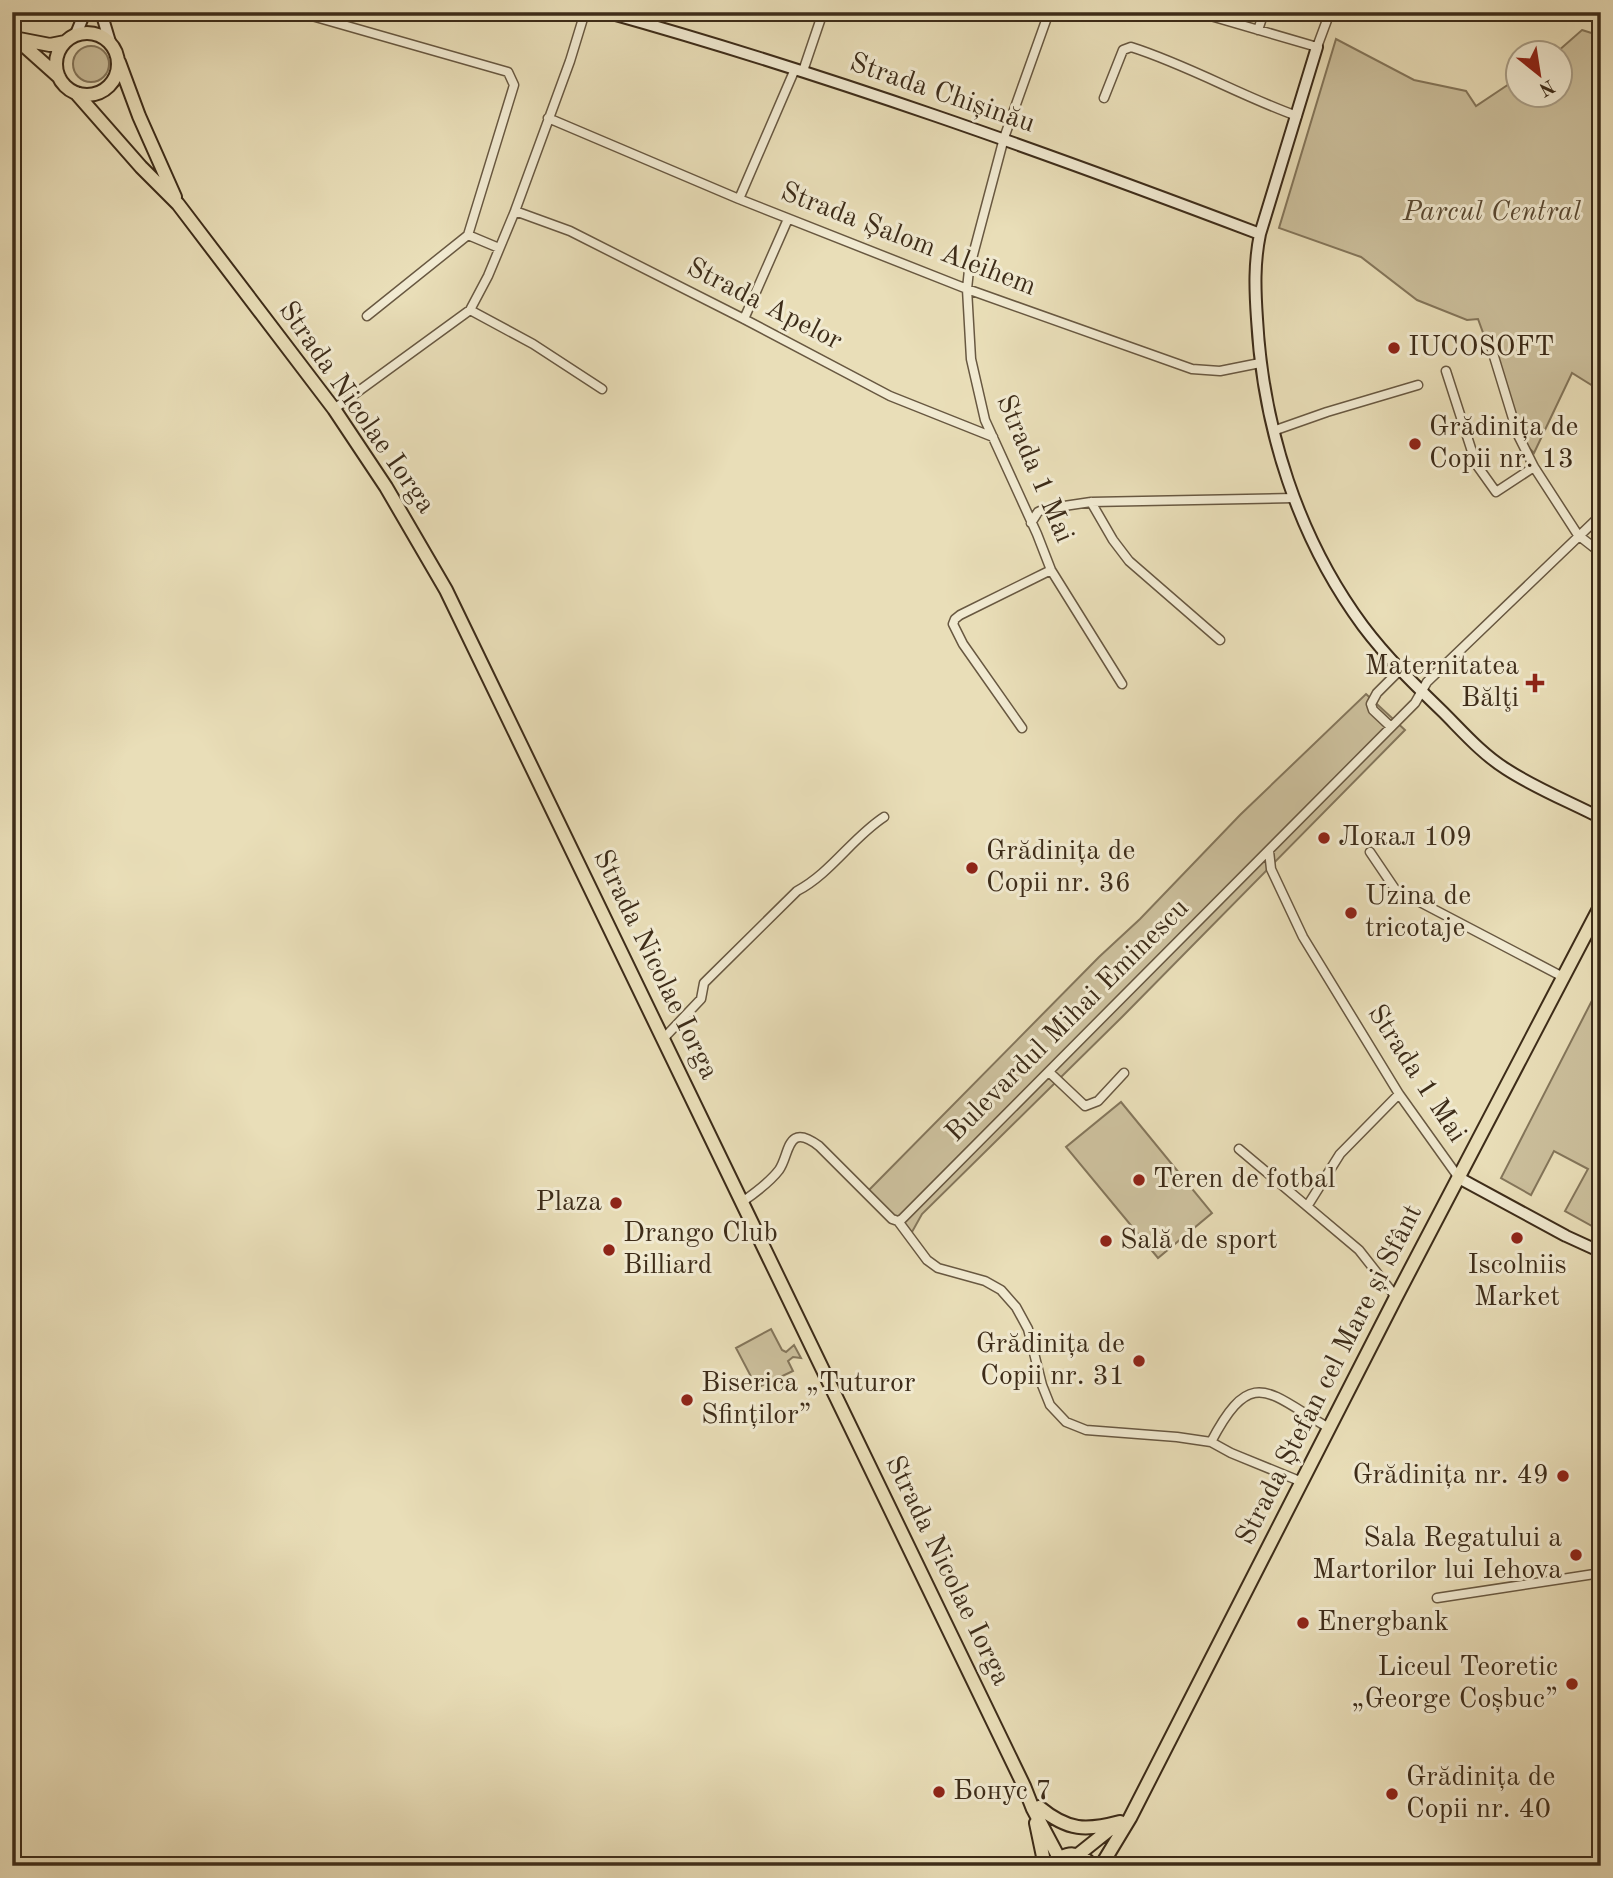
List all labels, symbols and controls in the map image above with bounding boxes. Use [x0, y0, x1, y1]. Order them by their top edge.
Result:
north arrow [1504, 38, 1574, 108]
street label: Strada Chișinău [846, 49, 1038, 139]
text: N [1535, 75, 1557, 99]
street label: Strada Șalom Aleihem [776, 178, 1040, 302]
park label: Parcul Central [1402, 199, 1581, 227]
street label: Strada Apelor [682, 254, 846, 356]
street label: Strada Nicolae Iorga [272, 297, 440, 519]
place label: IUCOSOFT [1408, 334, 1554, 362]
marker: IUCOSOFT [1386, 340, 1402, 356]
street label: Strada 1 Mai [990, 391, 1078, 547]
place label: Grădinița de Copii nr. 13 [1429, 414, 1578, 474]
marker: Grădinița de Copii nr. 13 [1407, 436, 1423, 452]
place label: Maternitatea Bălţi [1365, 653, 1519, 713]
marker: Maternitatea Bălţi [1525, 673, 1545, 693]
place label: Локал 109 [1338, 824, 1472, 852]
marker: Локал 109 [1316, 830, 1332, 846]
place label: Grădinița de Copii nr. 36 [986, 838, 1135, 898]
street label: Strada Nicolae Iorga [587, 846, 723, 1084]
marker: Grădinița de Copii nr. 36 [964, 860, 980, 876]
place label: Uzina de tricotaje [1365, 883, 1471, 943]
street label: Bulevardul Mihai Eminescu [941, 894, 1195, 1148]
marker: Uzina de tricotaje [1343, 905, 1359, 921]
street label: Strada 1 Mai [1361, 1000, 1471, 1148]
place label: Teren de fotbal [1153, 1166, 1335, 1194]
marker: Teren de fotbal [1131, 1172, 1147, 1188]
place label: Plaza [535, 1189, 602, 1217]
marker: Plaza [608, 1195, 624, 1211]
street label: Strada Ștefan cel Mare și Sfânt [1232, 1200, 1428, 1550]
place label: Drango Club Billiard [623, 1220, 778, 1280]
place label: Sală de sport [1120, 1227, 1278, 1255]
marker: Iscolniis Market [1509, 1230, 1525, 1246]
marker: Sală de sport [1098, 1233, 1114, 1249]
marker: Drango Club Billiard [601, 1242, 617, 1258]
place label: Iscolniis Market [1467, 1252, 1567, 1312]
place label: Grădinița de Copii nr. 31 [976, 1331, 1125, 1391]
marker: Grădinița de Copii nr. 31 [1131, 1353, 1147, 1369]
place label: Biserica „Tuturor Sfinților” [701, 1370, 915, 1430]
marker: Biserica „Tuturor Sfinților” [679, 1392, 695, 1408]
street label: Strada Nicolae Iorga [879, 1452, 1015, 1690]
place label: Grădinița nr. 49 [1352, 1462, 1549, 1490]
marker: Grădinița nr. 49 [1555, 1468, 1571, 1484]
place label: Sala Regatului a Martorilor lui Iehova [1312, 1525, 1562, 1585]
marker: Sala Regatului a Martorilor lui Iehova [1568, 1547, 1584, 1563]
place label: Energbank [1317, 1609, 1449, 1637]
marker: Energbank [1295, 1615, 1311, 1631]
place label: Liceul Teoretic „George Coșbuc” [1351, 1654, 1558, 1714]
marker: Liceul Teoretic „George Coșbuc” [1564, 1676, 1580, 1692]
place label: Grădinița de Copii nr. 40 [1406, 1764, 1555, 1824]
place label: Бонус 7 [953, 1778, 1052, 1806]
marker: Бонус 7 [931, 1784, 947, 1800]
marker: Grădinița de Copii nr. 40 [1384, 1786, 1400, 1802]

